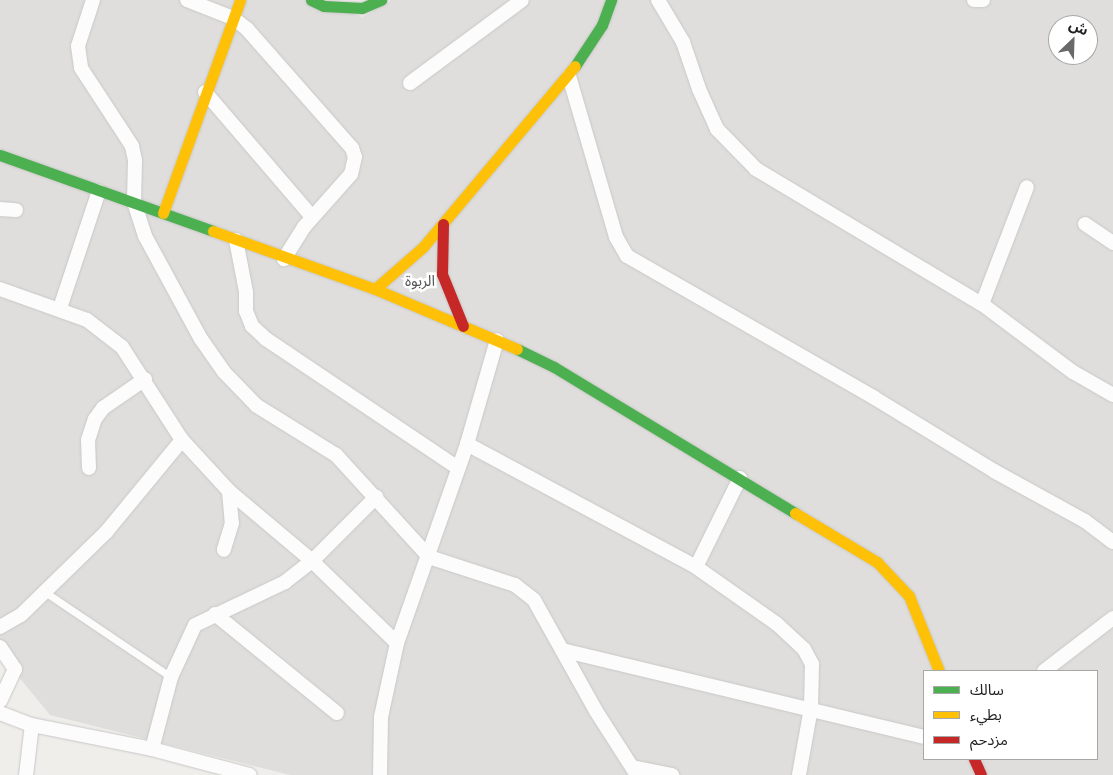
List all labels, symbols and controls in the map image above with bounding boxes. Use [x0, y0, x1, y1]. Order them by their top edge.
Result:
north arrow [1048, 15, 1098, 65]
text: ش [1067, 16, 1091, 38]
district label: الربوة [405, 272, 435, 290]
legend [923, 670, 1098, 760]
text: سالك [970, 681, 1004, 698]
text: بطيء [970, 706, 1002, 723]
text: مزدحم [970, 731, 1008, 748]

